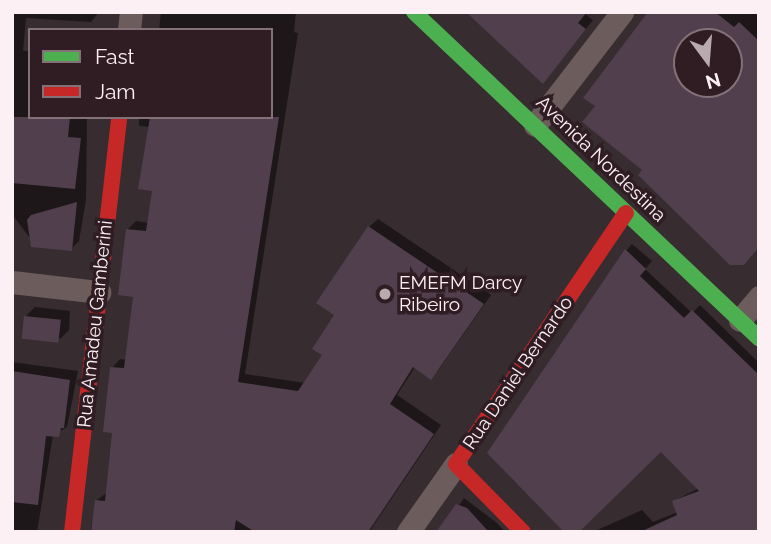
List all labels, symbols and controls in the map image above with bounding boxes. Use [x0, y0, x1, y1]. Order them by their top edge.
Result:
legend [28, 28, 273, 119]
north arrow [673, 28, 743, 98]
text: Fast [95, 44, 135, 69]
text: N [703, 69, 723, 94]
text: Jam [95, 79, 136, 104]
street label: Avenida Nordestina [531, 91, 671, 227]
street label: Rua Amadeu Gamberini [73, 219, 117, 429]
place label: EMEFM Darcy Ribeiro [399, 272, 522, 316]
marker: EMEFM Darcy Ribeiro [377, 286, 393, 302]
street label: Rua Daniel Bernardo [458, 292, 578, 454]

